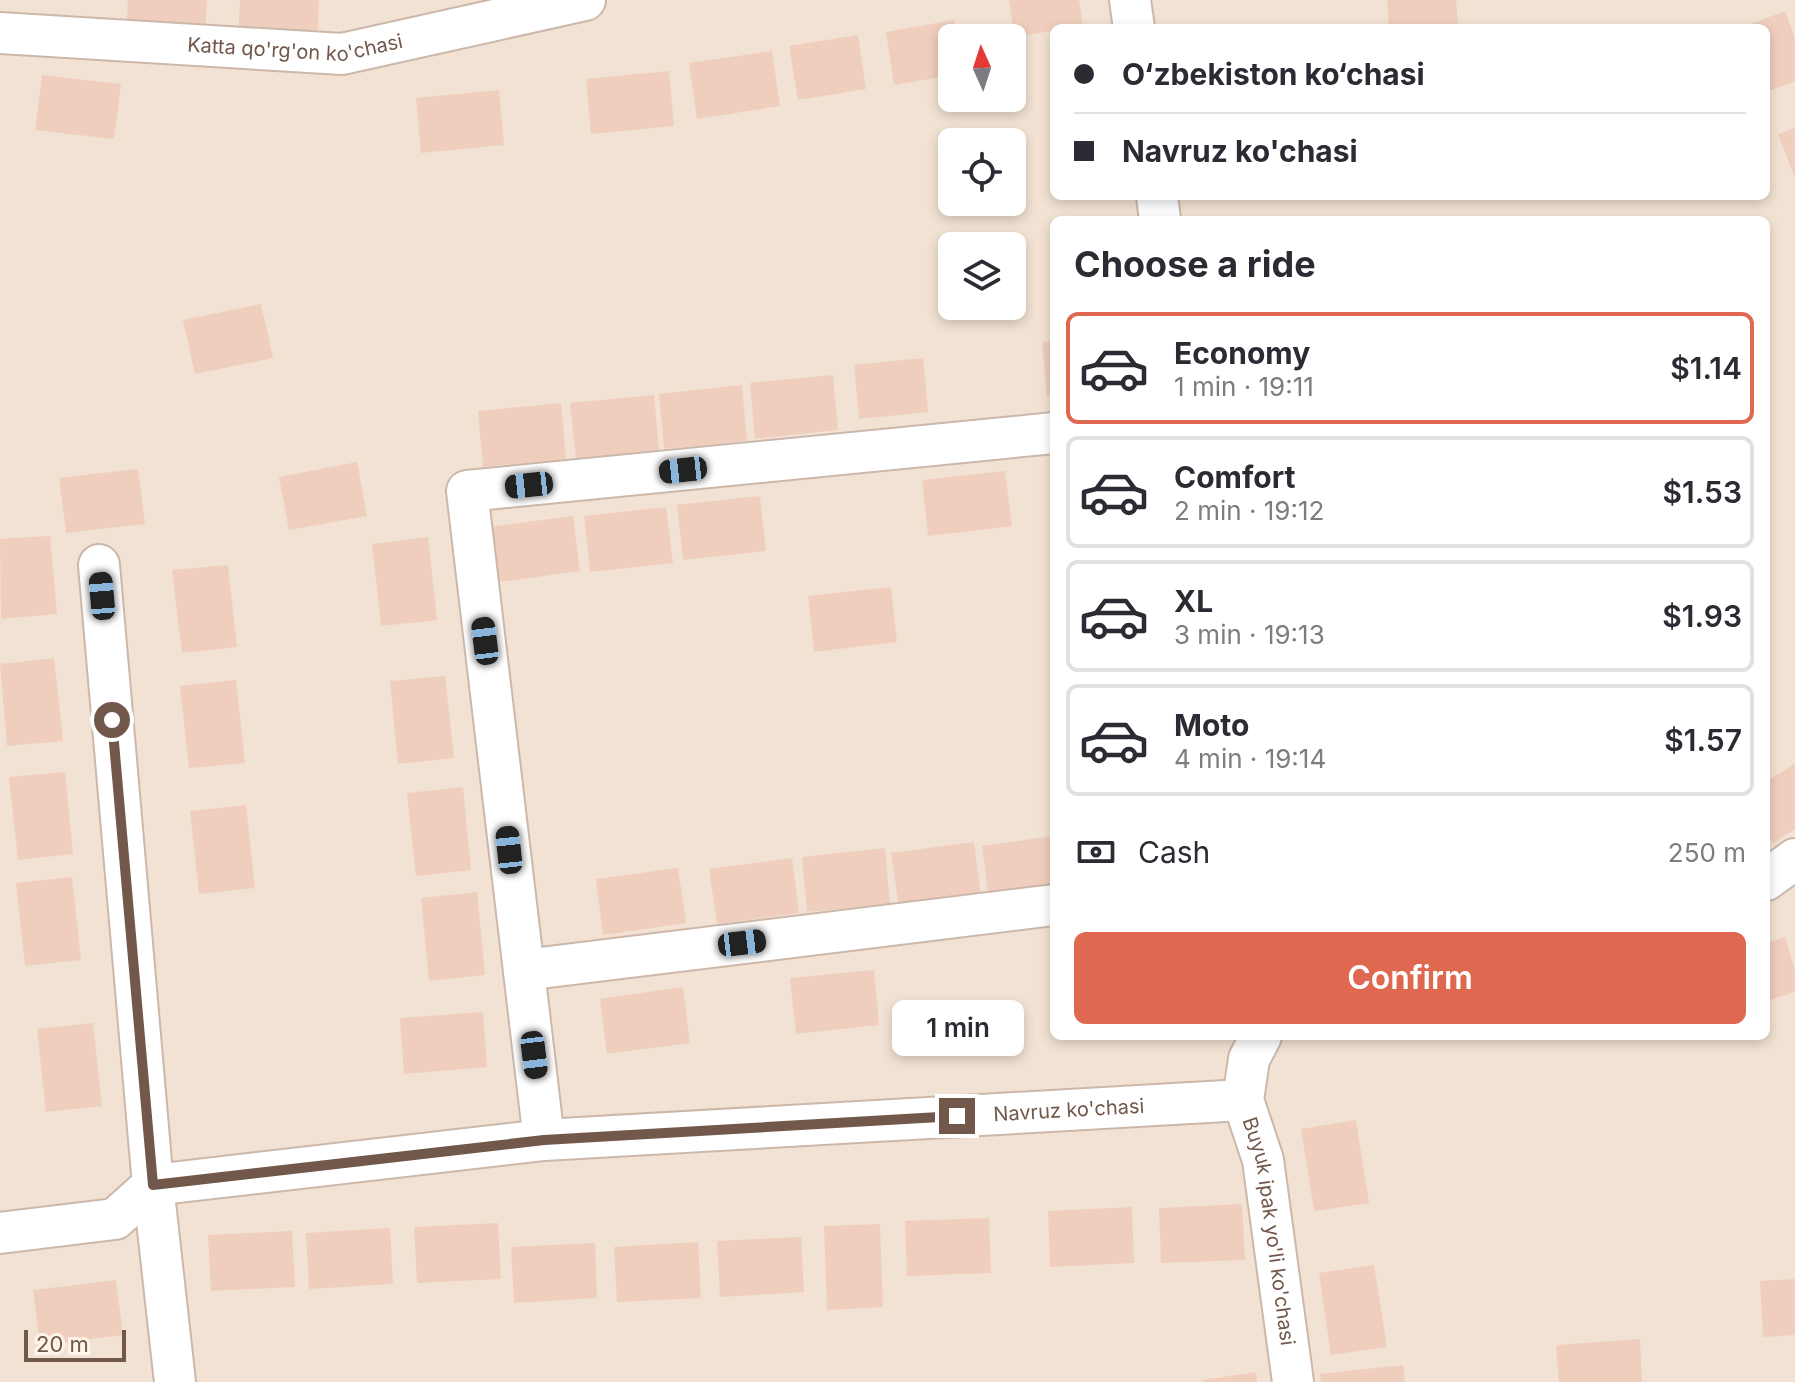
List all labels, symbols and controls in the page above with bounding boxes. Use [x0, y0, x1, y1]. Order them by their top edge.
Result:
north arrow [938, 24, 1026, 112]
map controls [938, 24, 1026, 320]
street label: Katta qo'rg'on ko'chasi [187, 29, 405, 67]
text: O‘zbekiston ko‘chasi [1122, 56, 1425, 92]
button: locate [938, 128, 1026, 216]
text: Navruz ko'chasi [1122, 133, 1358, 169]
button: layers [938, 232, 1026, 320]
text: Choose a ride [1074, 242, 1316, 286]
icon: car [1078, 332, 1150, 404]
text: Economy [1174, 335, 1310, 371]
text: $1.14 [1670, 350, 1742, 386]
text: 1 min · 19:11 [1174, 371, 1314, 402]
car [658, 456, 708, 484]
icon: car [1078, 456, 1150, 528]
text: Comfort [1174, 459, 1295, 495]
car [504, 471, 554, 499]
text: $1.53 [1663, 474, 1742, 510]
text: 2 min · 19:12 [1174, 495, 1324, 526]
car [88, 571, 116, 621]
icon: car [1078, 580, 1150, 652]
text: XL [1174, 583, 1213, 619]
text: $1.93 [1662, 598, 1742, 634]
car [470, 616, 500, 666]
text: 3 min · 19:13 [1174, 619, 1325, 650]
route start [94, 702, 130, 738]
icon: car [1078, 704, 1150, 776]
text: Moto [1174, 707, 1249, 743]
text: $1.57 [1664, 722, 1742, 758]
text: 4 min · 19:14 [1174, 743, 1326, 774]
car [495, 825, 523, 875]
icon: cash [1074, 830, 1118, 874]
text: Cash [1138, 834, 1210, 870]
text: 250 m [1668, 837, 1746, 868]
car [717, 928, 767, 958]
button: Confirm [1074, 932, 1746, 1024]
callout: 1 min [891, 1000, 1023, 1056]
text: 1 min [926, 1012, 990, 1043]
car [519, 1030, 549, 1080]
street label: Navruz ko'chasi [993, 1094, 1145, 1126]
route end [939, 1098, 975, 1134]
street label: Buyuk ipak yo'li ko'chasi [1238, 1114, 1300, 1347]
scale bar [24, 1326, 126, 1362]
text: 20 m [36, 1331, 89, 1357]

